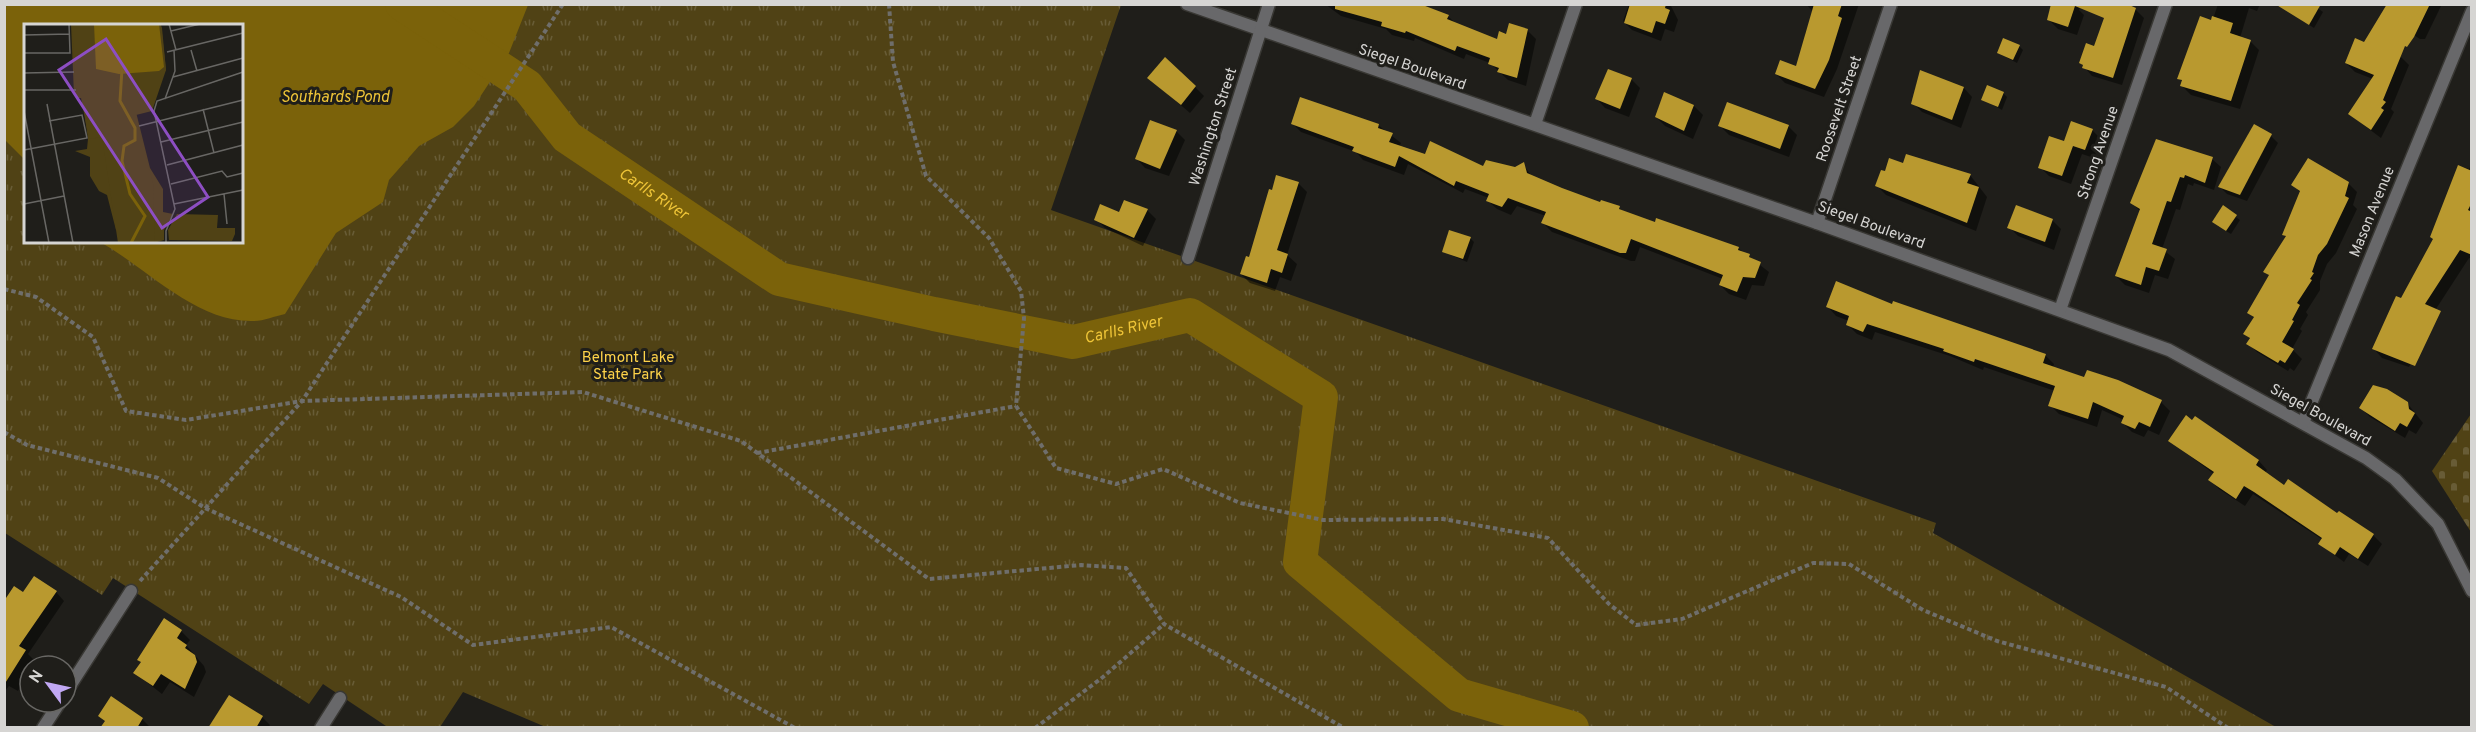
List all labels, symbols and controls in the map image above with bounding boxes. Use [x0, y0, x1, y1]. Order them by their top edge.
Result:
inset map [24, 24, 243, 243]
street label: Siegel Boulevard [1356, 41, 1468, 95]
street label: Roosevelt Street [1813, 53, 1867, 165]
street label: Washington Street [1186, 65, 1242, 189]
water label: Southards Pond [281, 88, 391, 108]
street label: Strong Avenue [2074, 104, 2124, 202]
water label: Carlls River [615, 164, 693, 226]
street label: Mason Avenue [2346, 164, 2400, 260]
street label: Siegel Boulevard [1815, 198, 1927, 254]
water label: Carlls River [1082, 311, 1166, 349]
park label: Belmont Lake State Park [582, 349, 674, 385]
street label: Siegel Boulevard [2266, 380, 2374, 452]
north arrow [18, 654, 78, 714]
text: N [26, 667, 49, 687]

